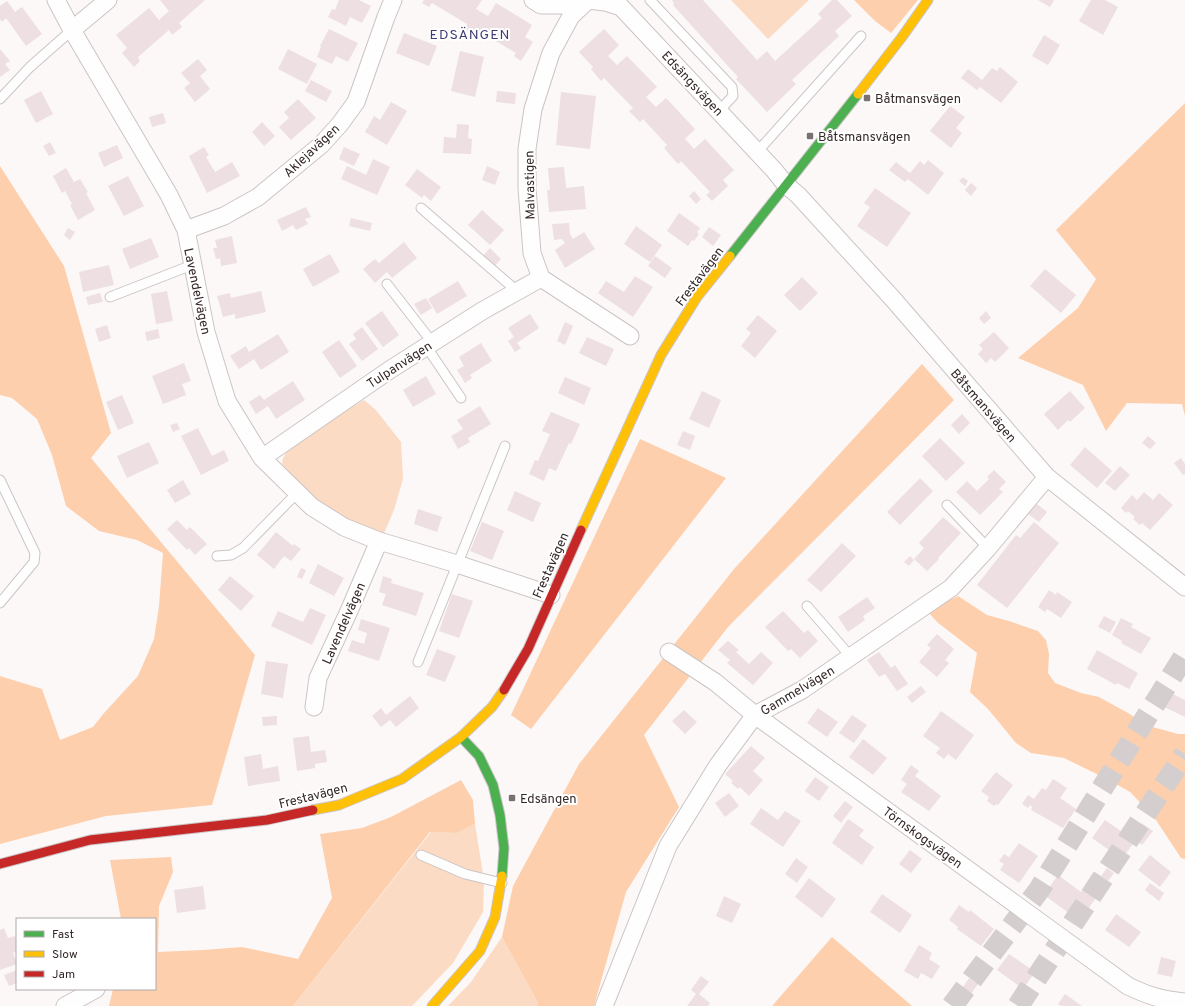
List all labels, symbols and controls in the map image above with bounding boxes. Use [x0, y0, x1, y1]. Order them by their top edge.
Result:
district label: EDSÄNGEN [430, 26, 510, 44]
street label: Edsängsvägen [657, 49, 726, 120]
place label: Båtmansvägen [875, 92, 961, 108]
marker: Båtmansvägen [862, 93, 872, 103]
street label: Aklejavägen [281, 121, 344, 182]
place label: Båtsmansvägen [818, 130, 910, 146]
marker: Båtsmansvägen [805, 131, 815, 141]
street label: Malvastigen [522, 150, 540, 220]
street label: Frestavägen [673, 244, 728, 310]
street label: Lavendelvägen [179, 247, 213, 336]
street label: Tulpanvägen [364, 339, 436, 393]
street label: Båtsmansvägen [946, 366, 1019, 446]
street label: Frestavägen [530, 530, 573, 601]
street label: Lavendelvägen [320, 580, 370, 667]
street label: Gammelvägen [758, 663, 838, 720]
street label: Frestavägen [277, 781, 350, 813]
place label: Edsängen [520, 792, 577, 808]
marker: Edsängen [507, 793, 517, 803]
street label: Törnskogsvägen [879, 804, 965, 873]
legend [16, 918, 156, 990]
text: Fast [52, 927, 74, 943]
text: Slow [52, 947, 78, 963]
text: Jam [52, 967, 75, 983]

